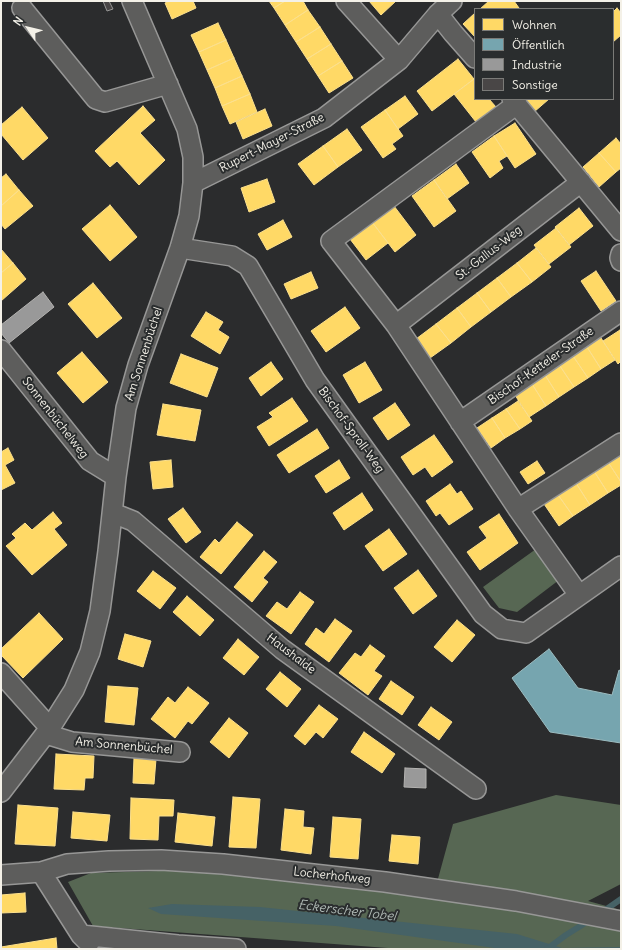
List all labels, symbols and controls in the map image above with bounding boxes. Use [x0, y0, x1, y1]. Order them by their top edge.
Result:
north arrow [8, 8, 48, 48]
legend [474, 8, 614, 100]
text: N [10, 14, 26, 28]
text: Wohnen [512, 17, 557, 32]
text: Öffentlich [512, 37, 565, 52]
text: Industrie [512, 57, 562, 72]
text: Sonstige [512, 77, 558, 92]
street label: Rupert-Mayer-Straße [217, 110, 327, 176]
street label: St.-Gallus-Weg [453, 223, 525, 283]
street label: Am Sonnenbüchel [122, 305, 166, 403]
street label: Bischof-Ketteler-Straße [485, 324, 597, 408]
street label: Sonnenbüchelweg [19, 375, 91, 461]
street label: Bischof-Sproll-Weg [315, 384, 387, 476]
street label: Haushalde [264, 631, 318, 677]
street label: Am Sonnenbüchel [75, 735, 173, 757]
street label: Locherhofweg [293, 865, 371, 887]
water label: Eckerscher Tobel [297, 897, 397, 925]

